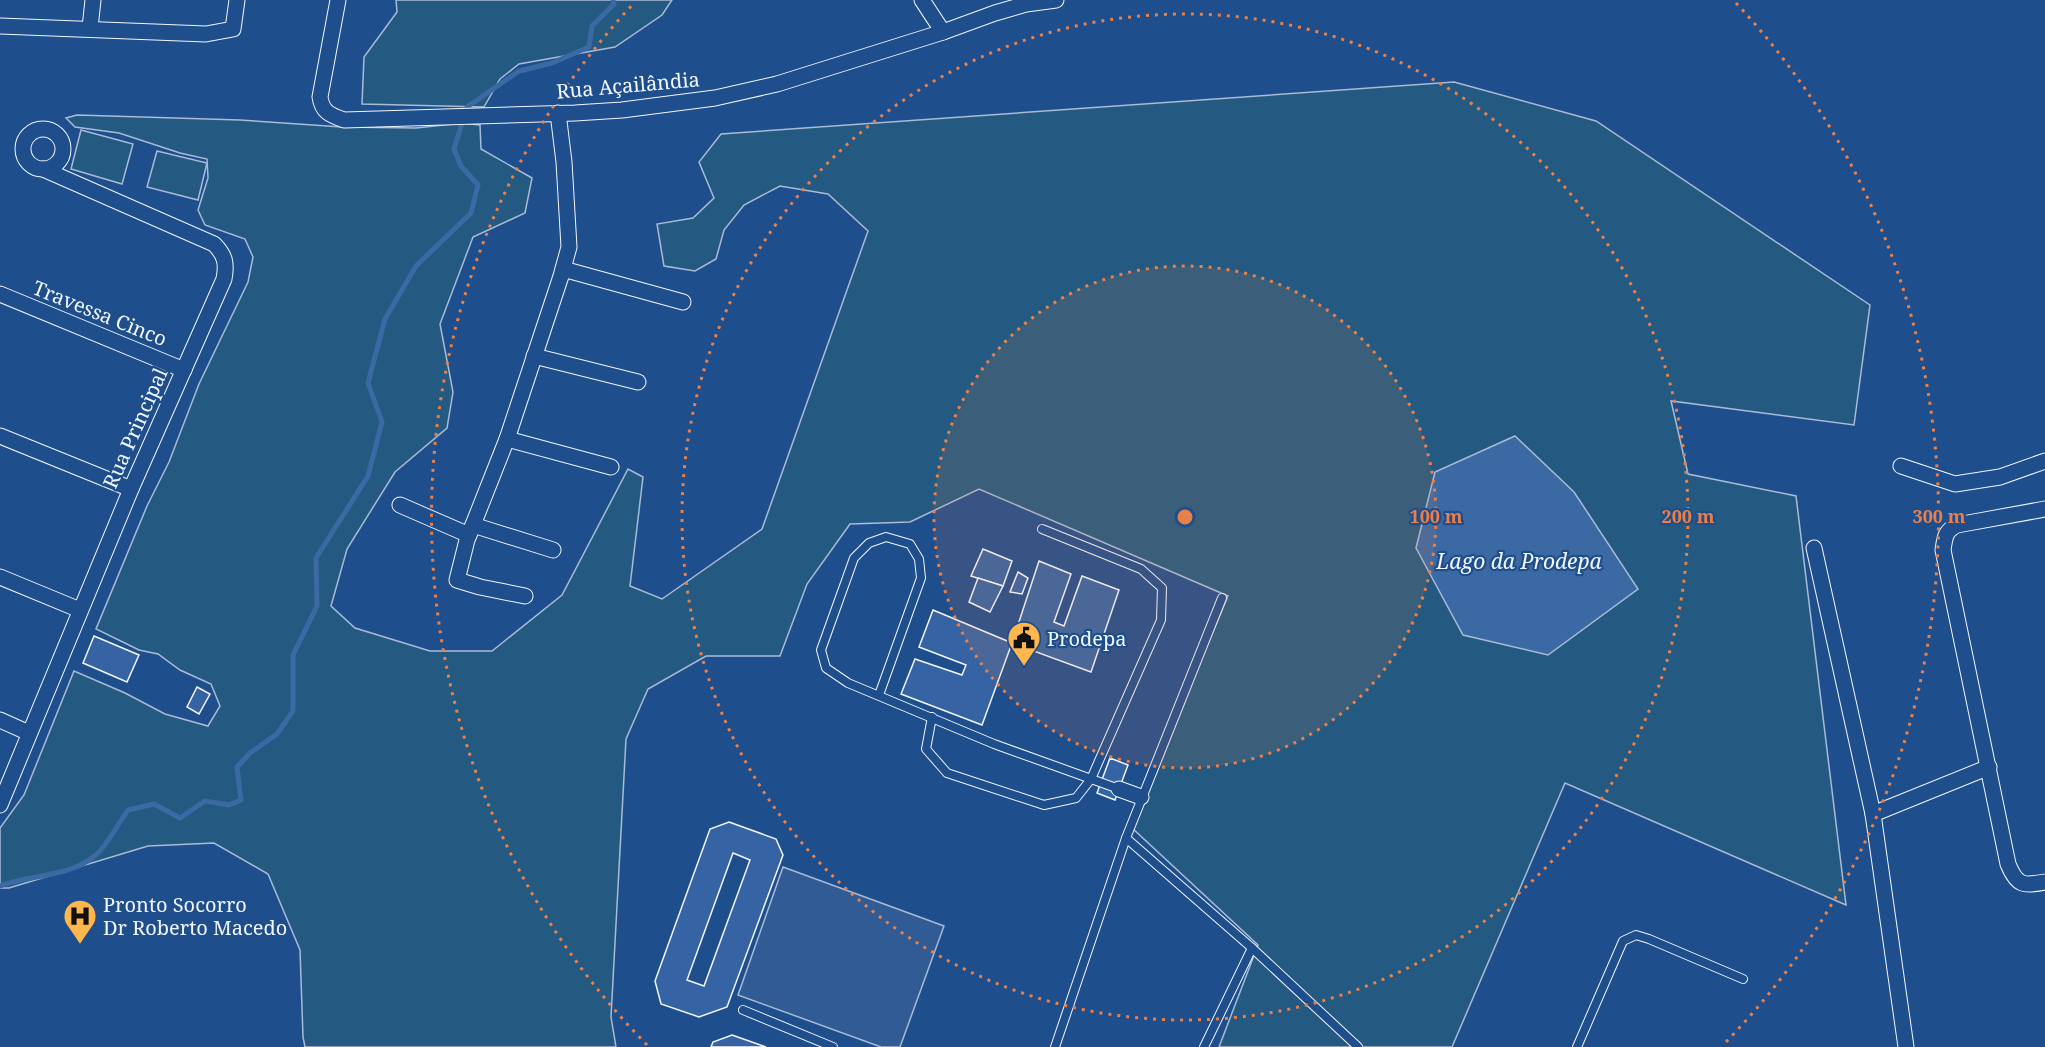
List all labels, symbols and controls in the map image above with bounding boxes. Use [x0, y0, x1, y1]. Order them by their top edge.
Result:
street label: Rua Açailândia [555, 65, 701, 105]
street label: Travessa Cinco [29, 274, 171, 352]
street label: Rua Principal [96, 364, 174, 492]
text: 100 m [1410, 504, 1463, 528]
text: 200 m [1662, 504, 1715, 528]
text: 300 m [1913, 504, 1966, 528]
centre of rings [1175, 507, 1195, 527]
water label: Lago da Prodepa [1435, 547, 1603, 575]
public building icon: Prodepa [1006, 620, 1042, 667]
place label: Prodepa [1047, 625, 1127, 652]
place label: Pronto Socorro Dr Roberto Macedo [103, 891, 287, 941]
hospital icon: Pronto Socorro Dr Roberto Macedo [62, 898, 98, 945]

